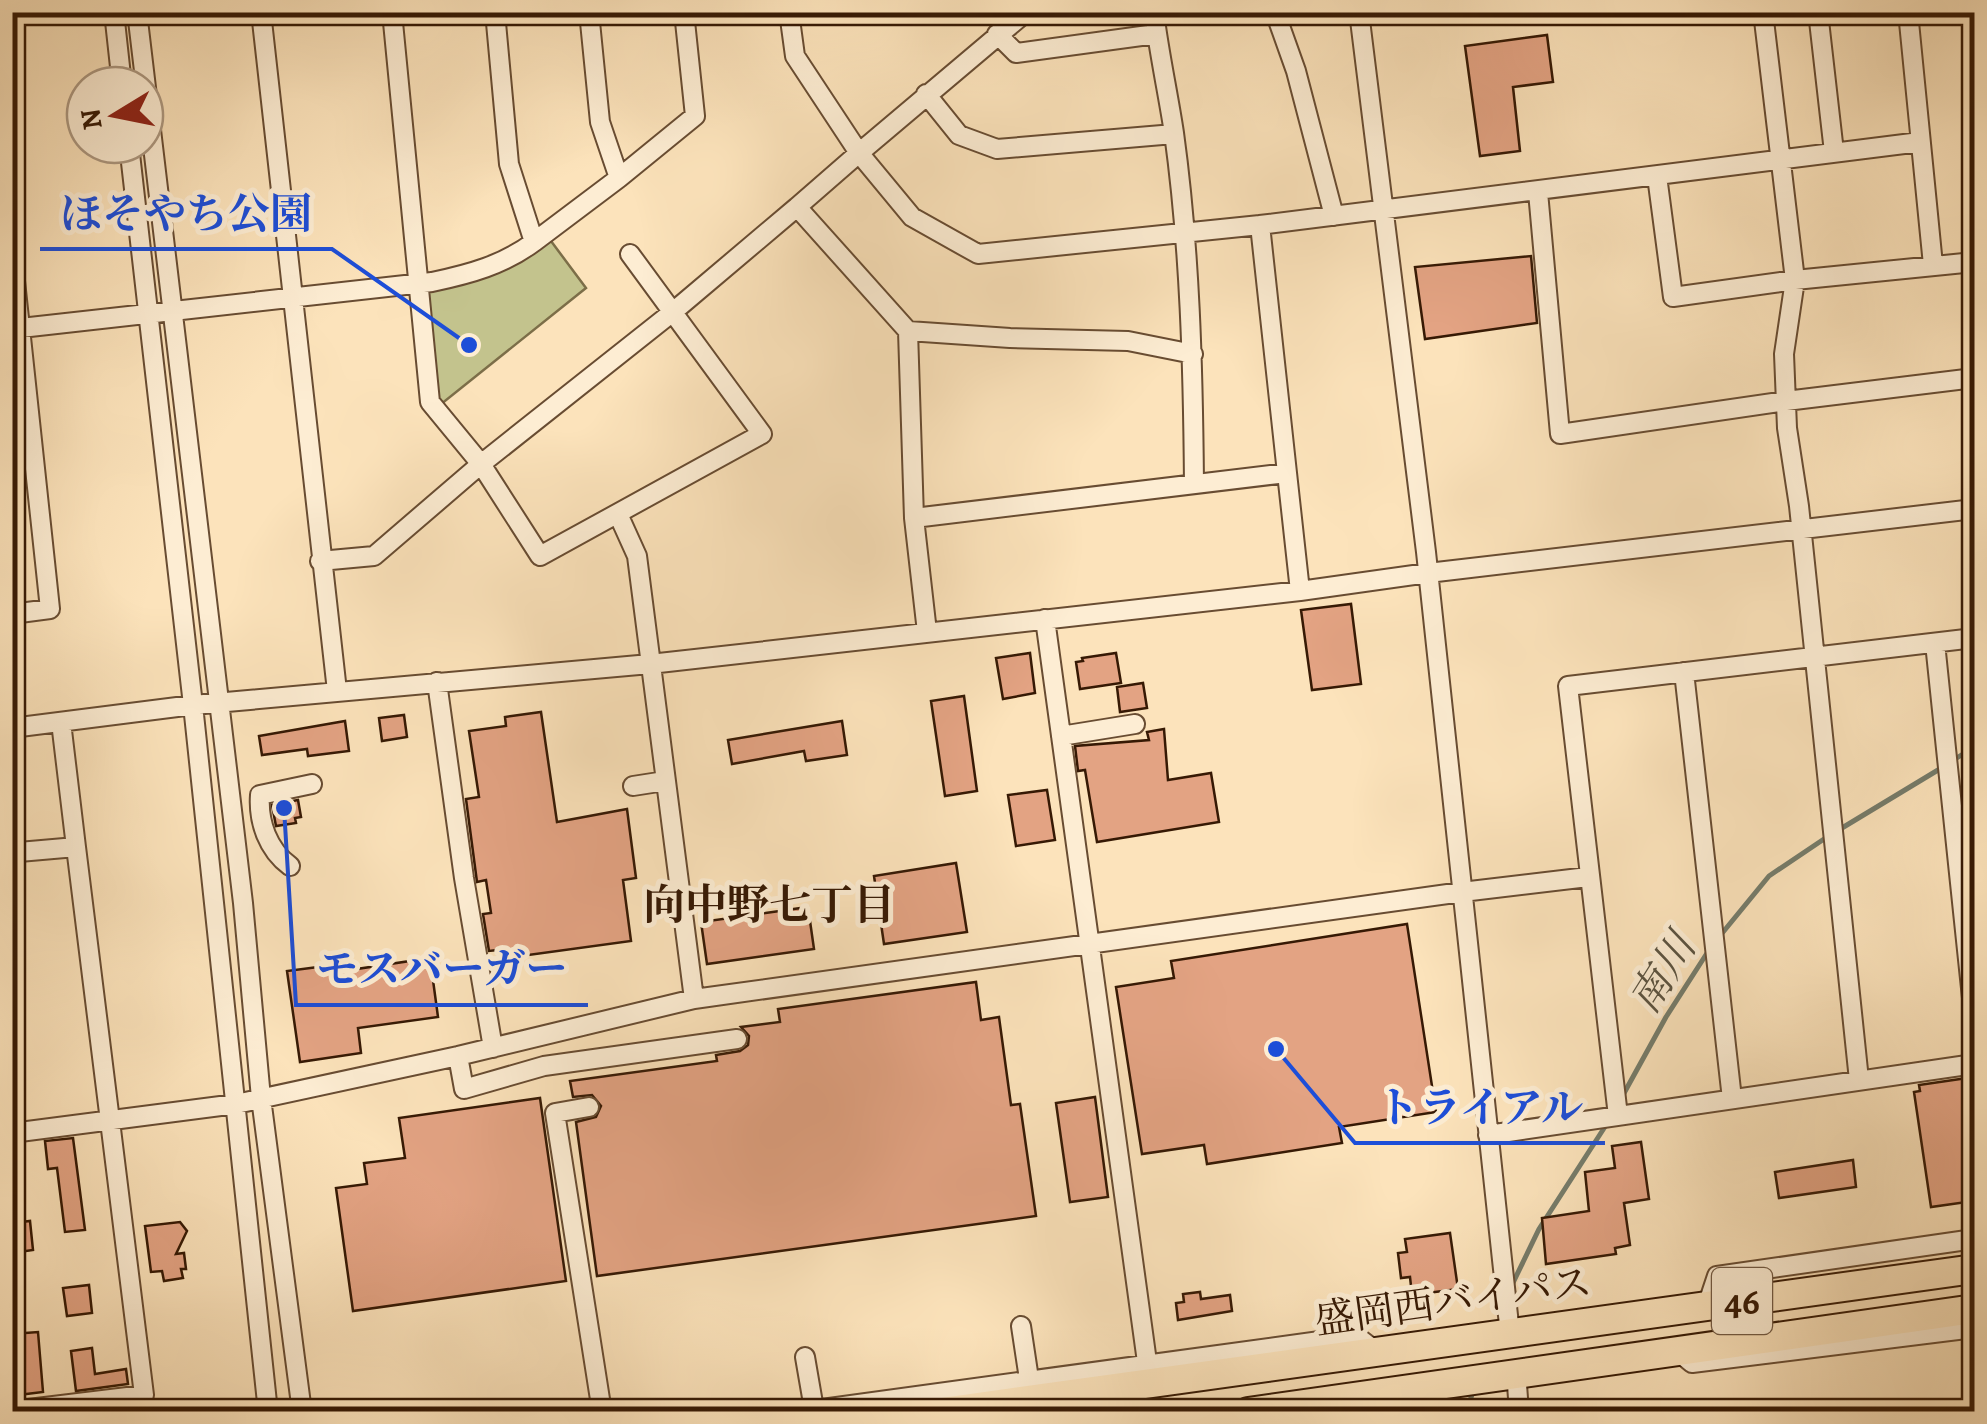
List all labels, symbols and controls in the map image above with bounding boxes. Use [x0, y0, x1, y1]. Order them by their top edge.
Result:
north arrow [65, 65, 165, 165]
text: N [71, 106, 112, 133]
callout: ほそやち公園 [40, 177, 332, 249]
text: ほそやち公園 [60, 185, 312, 242]
district label: 向中野七丁目 [643, 876, 895, 933]
water label: 南川 [1616, 919, 1711, 1024]
callout: モスバーガー [296, 933, 588, 1005]
text: モスバーガー [316, 940, 568, 997]
callout: トライアル [1355, 1071, 1605, 1143]
text: トライアル [1377, 1079, 1583, 1136]
street label: 盛岡西バイパス [1311, 1254, 1595, 1348]
road number: 46 [1712, 1268, 1772, 1334]

